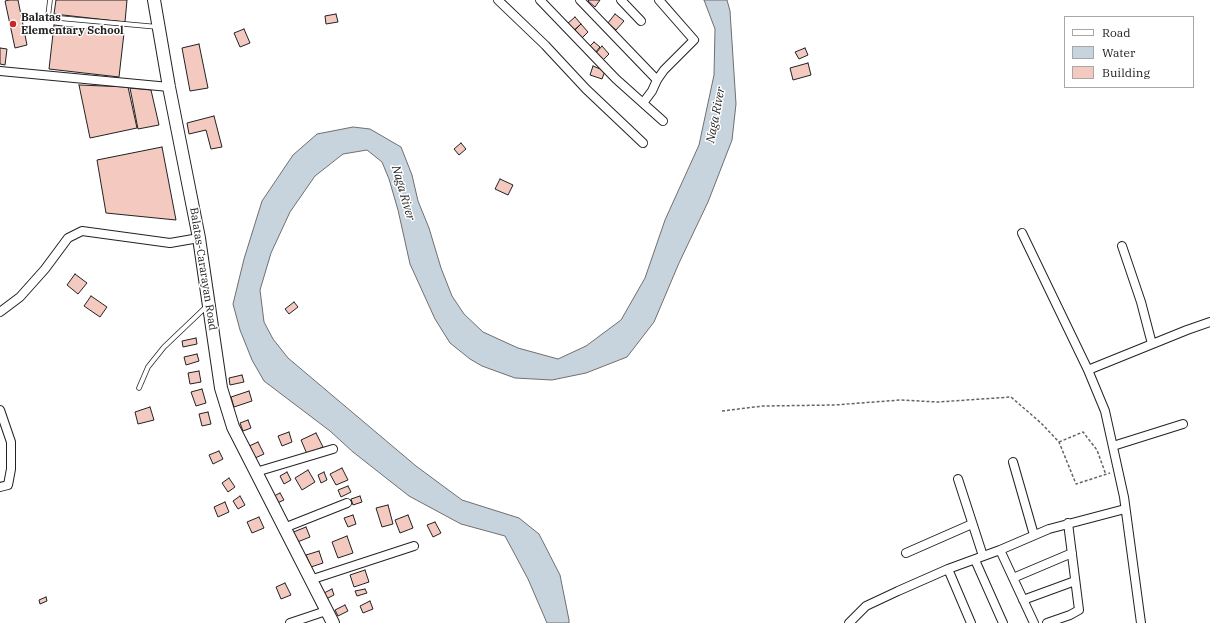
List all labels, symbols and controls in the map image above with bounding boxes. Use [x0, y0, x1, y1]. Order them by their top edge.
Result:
place label: Balatas Elementary School [21, 11, 124, 37]
legend [1064, 16, 1194, 88]
marker: Balatas Elementary School [8, 19, 18, 29]
text: Road [1102, 25, 1131, 40]
text: Water [1102, 45, 1135, 60]
text: Building [1102, 65, 1150, 80]
water label: Naga River [704, 86, 728, 144]
water label: Naga River [388, 164, 418, 222]
street label: Balatas-Cararayan Road [187, 206, 219, 332]

